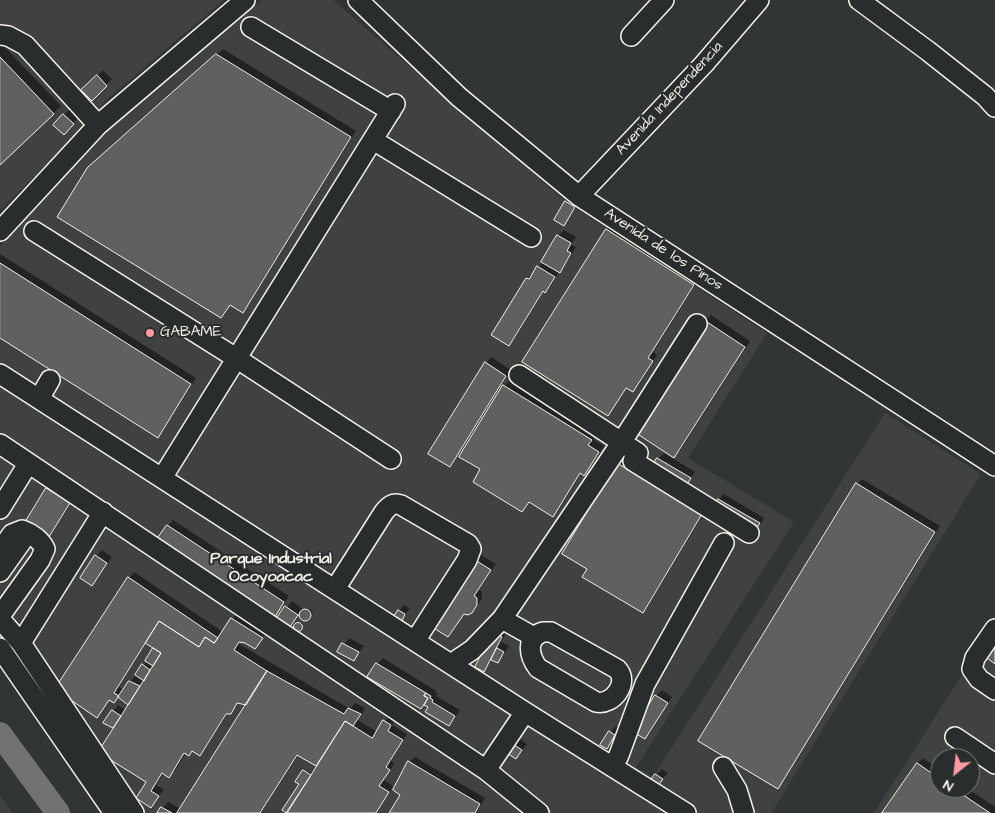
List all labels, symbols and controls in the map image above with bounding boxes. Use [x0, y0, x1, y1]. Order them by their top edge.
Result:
street label: Avenida Independencia [613, 38, 727, 160]
street label: Avenida de los Pinos [600, 205, 726, 295]
place label: GABAME [160, 324, 222, 342]
marker: GABAME [144, 327, 156, 339]
district label: Parque Industrial Ocoyoacac [210, 550, 332, 588]
north arrow [930, 748, 980, 798]
text: N [940, 774, 957, 796]

